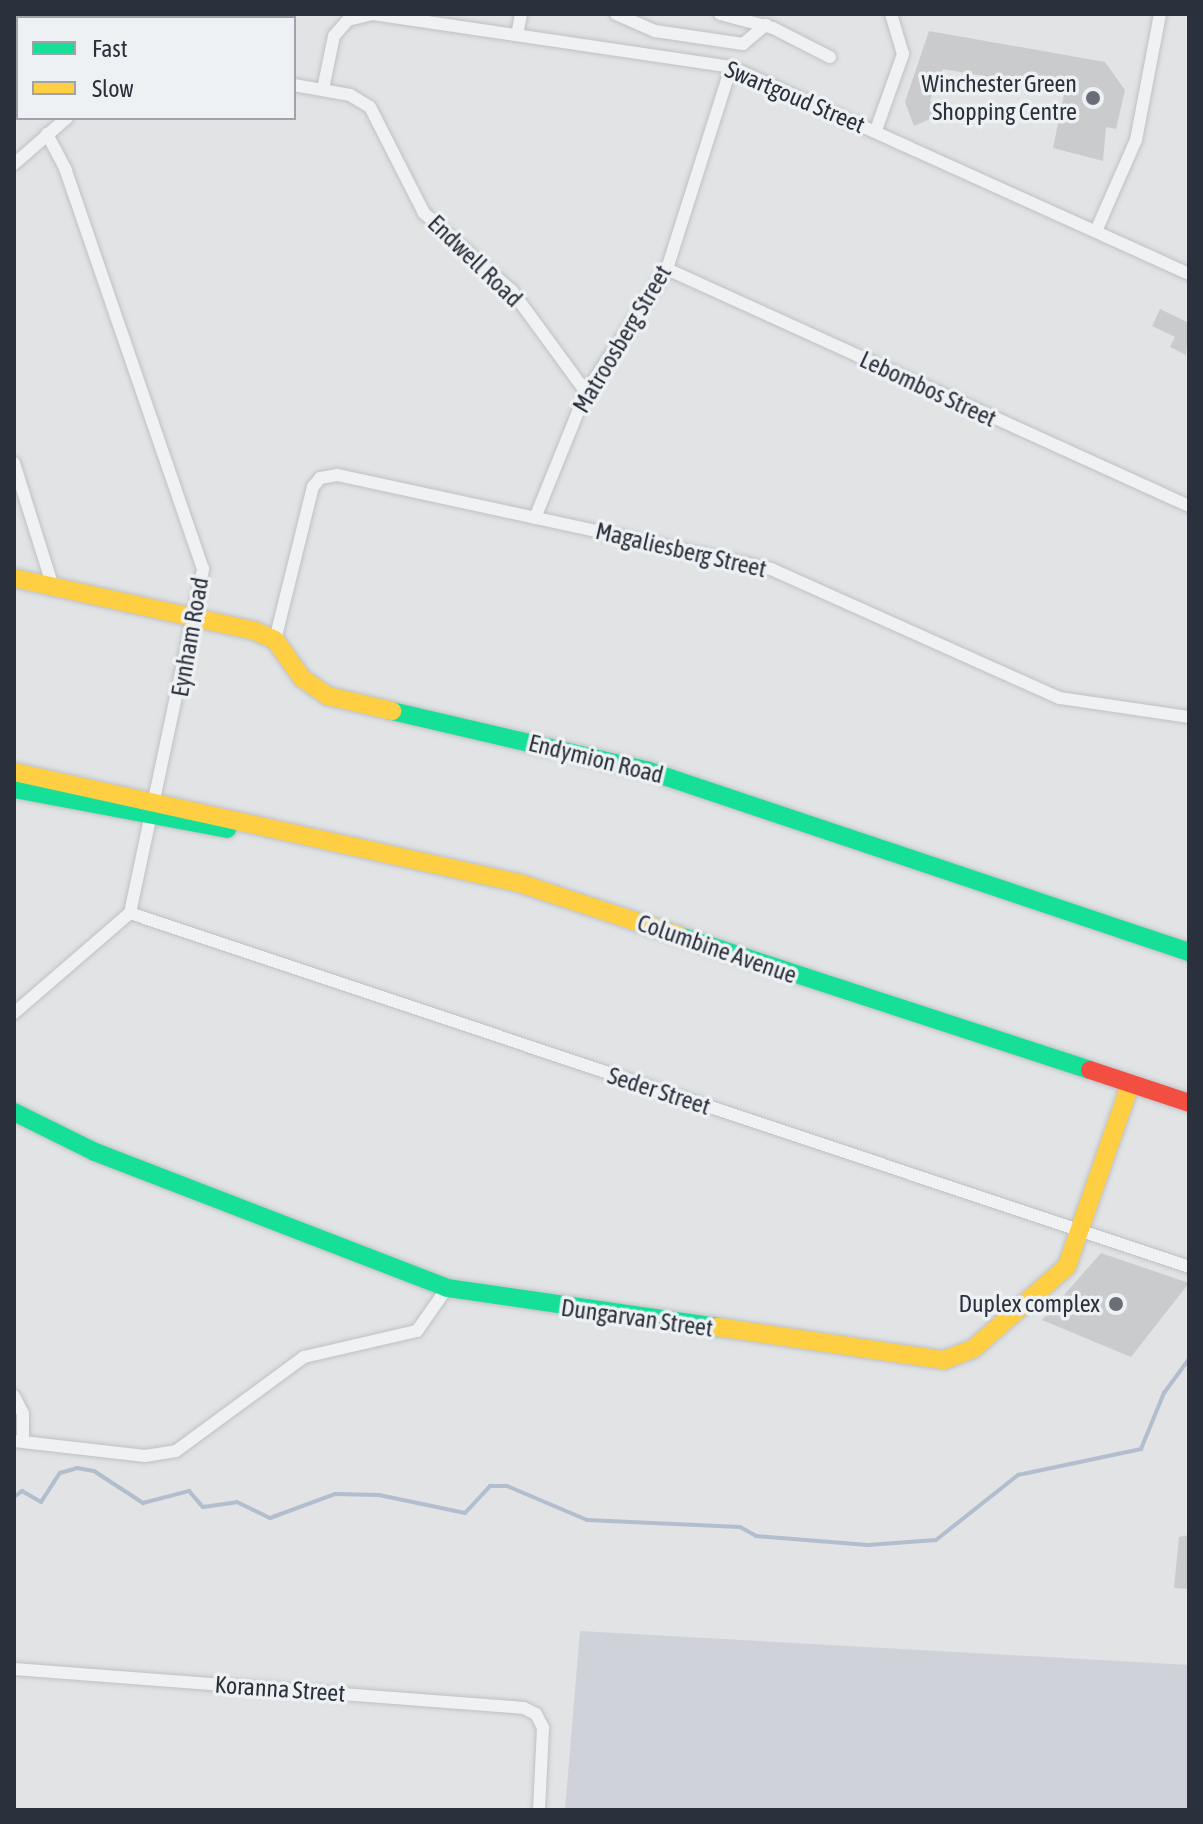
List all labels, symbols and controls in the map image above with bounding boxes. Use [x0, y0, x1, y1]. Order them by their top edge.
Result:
legend [16, 16, 296, 120]
text: Fast [92, 35, 128, 62]
street label: Swartgoud Street [721, 55, 869, 139]
place label: Winchester Green Shopping Centre [922, 70, 1077, 126]
text: Slow [92, 75, 134, 102]
marker: Winchester Green Shopping Centre [1084, 89, 1102, 107]
street label: Endwell Road [422, 209, 528, 313]
street label: Matroosberg Street [567, 260, 677, 418]
street label: Lebombos Street [855, 345, 1001, 433]
street label: Magaliesberg Street [593, 516, 769, 584]
street label: Eynham Road [165, 575, 215, 699]
street label: Endymion Road [526, 728, 666, 790]
street label: Columbine Avenue [634, 908, 800, 990]
street label: Seder Street [604, 1061, 714, 1121]
place label: Duplex complex [959, 1290, 1100, 1318]
street label: Dungarvan Street [559, 1293, 715, 1343]
marker: Duplex complex [1107, 1295, 1125, 1313]
street label: Koranna Street [214, 1670, 346, 1708]

